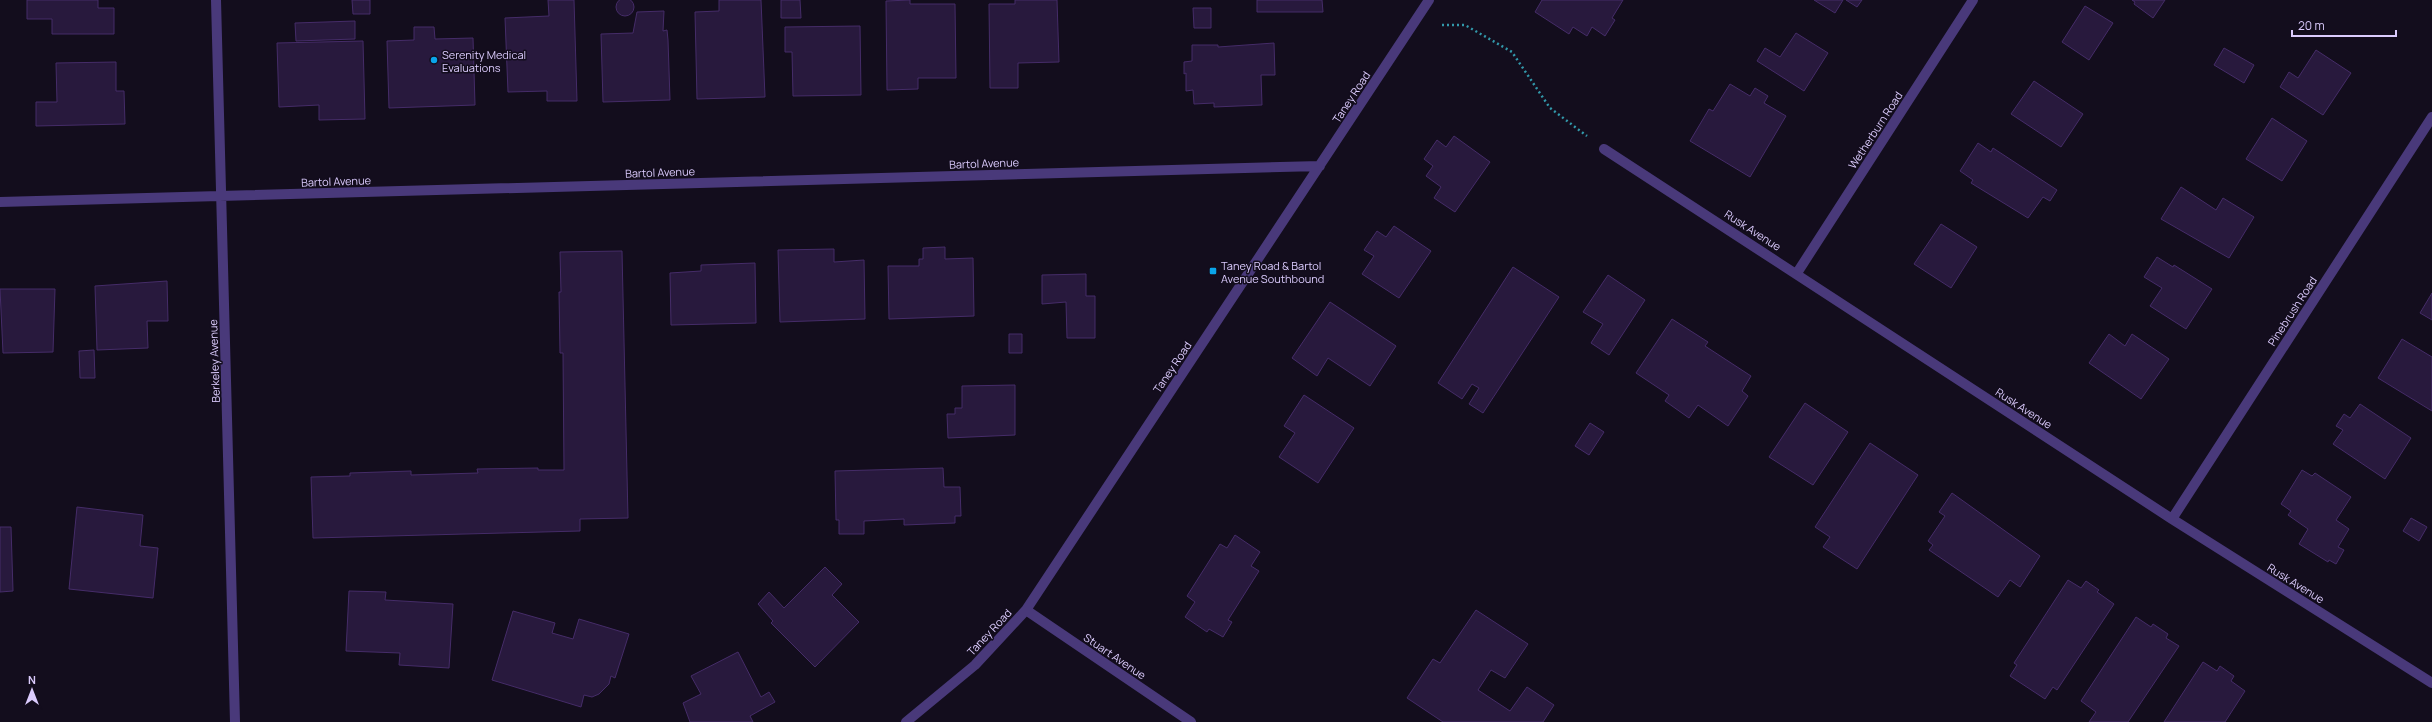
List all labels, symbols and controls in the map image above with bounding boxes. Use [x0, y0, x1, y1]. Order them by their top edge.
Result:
scale bar [2292, 12, 2396, 38]
text: 20 m [2298, 17, 2325, 34]
place label: Serenity Medical Evaluations [442, 47, 526, 75]
marker: Serenity Medical Evaluations [429, 55, 439, 65]
street label: Taney Road [1329, 68, 1373, 126]
street label: Wetherburn Road [1844, 89, 1906, 171]
street label: Bartol Avenue [949, 154, 1020, 172]
street label: Bartol Avenue [625, 163, 696, 181]
street label: Bartol Avenue [301, 172, 372, 190]
street label: Rusk Avenue [1722, 206, 1785, 254]
place label: Taney Road & Bartol Avenue Southbound [1221, 258, 1324, 286]
marker: Taney Road & Bartol Avenue Southbound [1208, 266, 1218, 276]
street label: Pinebrush Road [2264, 273, 2320, 349]
street label: Berkeley Avenue [205, 318, 223, 403]
street label: Taney Road [1149, 338, 1195, 396]
street label: Rusk Avenue [1993, 384, 2056, 432]
street label: Rusk Avenue [2265, 560, 2328, 607]
street label: Taney Road [963, 605, 1015, 659]
street label: Stuart Avenue [1081, 630, 1150, 683]
north arrow [12, 670, 52, 710]
text: N [28, 672, 36, 687]

